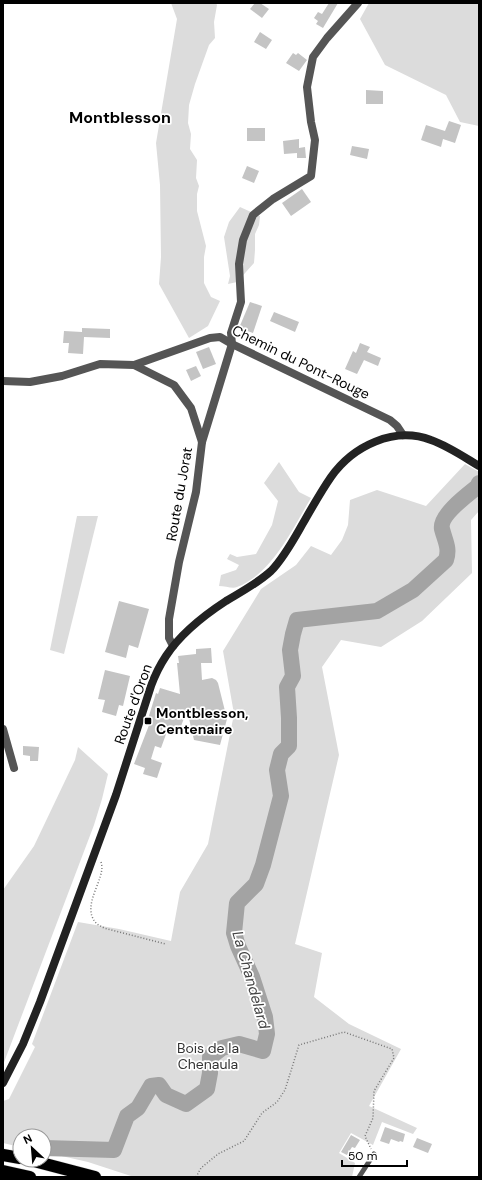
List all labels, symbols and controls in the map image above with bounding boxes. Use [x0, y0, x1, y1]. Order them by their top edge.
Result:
district label: Montblesson [69, 107, 171, 128]
street label: Chemin du Pont-Rouge [229, 321, 373, 403]
street label: Route du Jorat [162, 446, 196, 542]
street label: Route d'Oron [110, 661, 156, 747]
place label: Montblesson, Centenaire [156, 704, 249, 738]
marker: Montblesson, Centenaire [143, 716, 153, 726]
water label: La Chandelard [227, 929, 275, 1032]
park label: Bois de la Chenaula [177, 1039, 239, 1073]
north arrow [12, 1128, 52, 1168]
text: N [21, 1131, 34, 1147]
scale bar [342, 1142, 407, 1168]
text: 50 m [348, 1148, 377, 1164]

